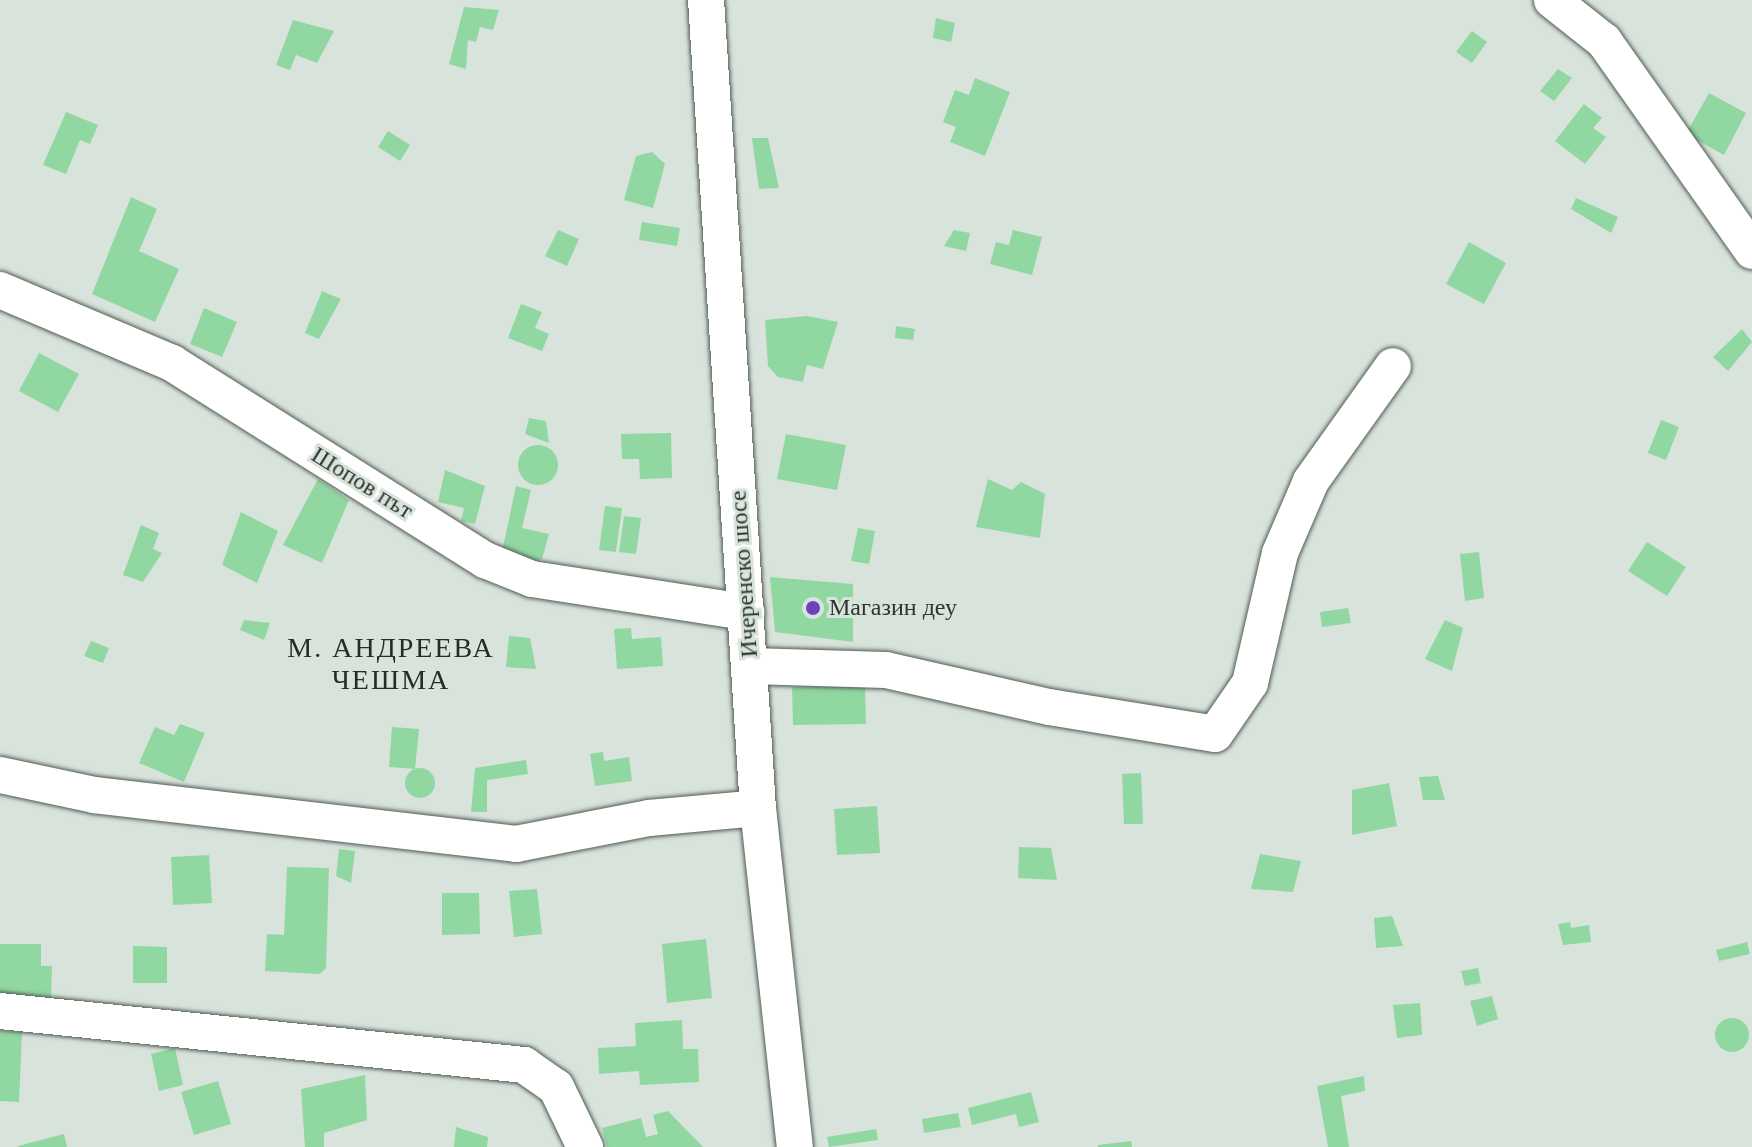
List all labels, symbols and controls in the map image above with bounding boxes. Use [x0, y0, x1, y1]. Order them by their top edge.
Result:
street label: Шопов път [306, 441, 418, 525]
street label: Ичеренско шосе [724, 490, 764, 658]
place label: Магазин деу [829, 594, 957, 622]
marker: Магазин деу [804, 599, 822, 617]
district label: М. АНДРЕЕВА ЧЕШМА [287, 631, 495, 697]

